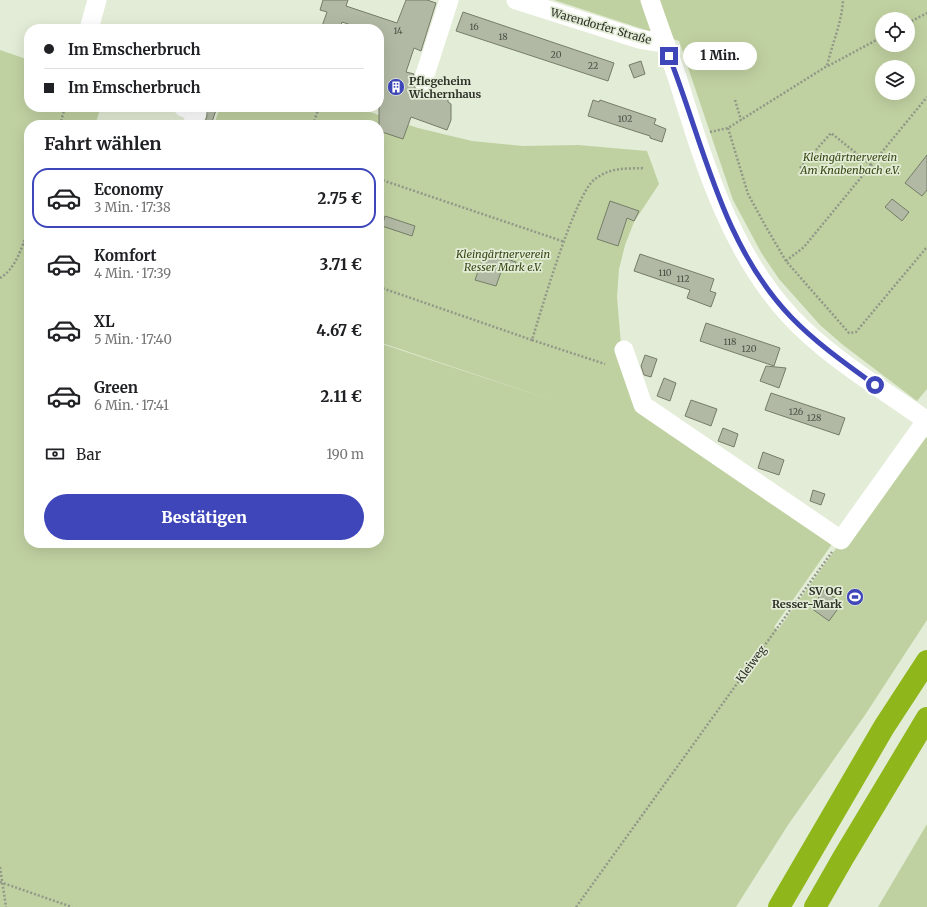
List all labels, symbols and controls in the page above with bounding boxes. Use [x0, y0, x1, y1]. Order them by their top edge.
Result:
street label: Warendorfer Straße [548, 5, 653, 47]
map controls [875, 12, 915, 100]
button: locate [875, 12, 915, 52]
house number: 16 [469, 21, 479, 32]
house number: 14 [393, 25, 403, 36]
house number: 18 [498, 31, 508, 42]
text: Im Emscherbruch [68, 40, 201, 59]
callout: 1 Min. [683, 42, 757, 70]
route end [660, 47, 678, 65]
text: 1 Min. [700, 47, 740, 64]
house number: 20 [551, 49, 562, 60]
house number: 22 [588, 60, 598, 71]
button: layers [875, 60, 915, 100]
place label: Pflegeheim Wichernhaus [408, 74, 482, 101]
building icon: Pflegeheim Wichernhaus [386, 77, 406, 97]
text: Im Emscherbruch [68, 78, 201, 97]
house number: 102 [618, 113, 632, 124]
text: Fahrt wählen [44, 132, 162, 155]
park label: Kleingärtnerverein Am Knabenbach e.V. [799, 150, 900, 177]
icon: car [46, 180, 82, 216]
text: Economy [94, 180, 163, 199]
text: 2.75 € [318, 189, 362, 208]
text: 3 Min. · 17:38 [94, 199, 171, 216]
icon: car [46, 246, 82, 282]
text: Komfort [94, 246, 157, 265]
park label: Kleingärtnerverein Resser Mark e.V. [455, 247, 550, 274]
text: 3.71 € [320, 255, 362, 274]
text: 4 Min. · 17:39 [94, 265, 171, 282]
house number: 110 [658, 267, 672, 278]
house number: 112 [676, 273, 690, 284]
icon: car [46, 312, 82, 348]
text: XL [94, 312, 115, 331]
text: 4.67 € [316, 321, 362, 340]
text: 5 Min. · 17:40 [94, 331, 172, 348]
house number: 118 [724, 336, 736, 347]
house number: 120 [742, 343, 757, 354]
route start [866, 376, 884, 394]
icon: car [46, 378, 82, 414]
text: Green [94, 378, 138, 397]
text: 2.11 € [320, 387, 362, 406]
text: 6 Min. · 17:41 [94, 397, 169, 414]
house number: 126 [789, 406, 804, 417]
house number: 128 [807, 412, 821, 423]
icon: cash [44, 443, 66, 465]
text: Bar [76, 445, 101, 464]
text: 190 m [327, 446, 364, 463]
button: Bestätigen [44, 494, 364, 540]
place label: SV OG Resser-Mark [772, 584, 843, 611]
sports icon: SV OG Resser-Mark [845, 587, 865, 607]
street label: Kleiweg [733, 643, 769, 685]

